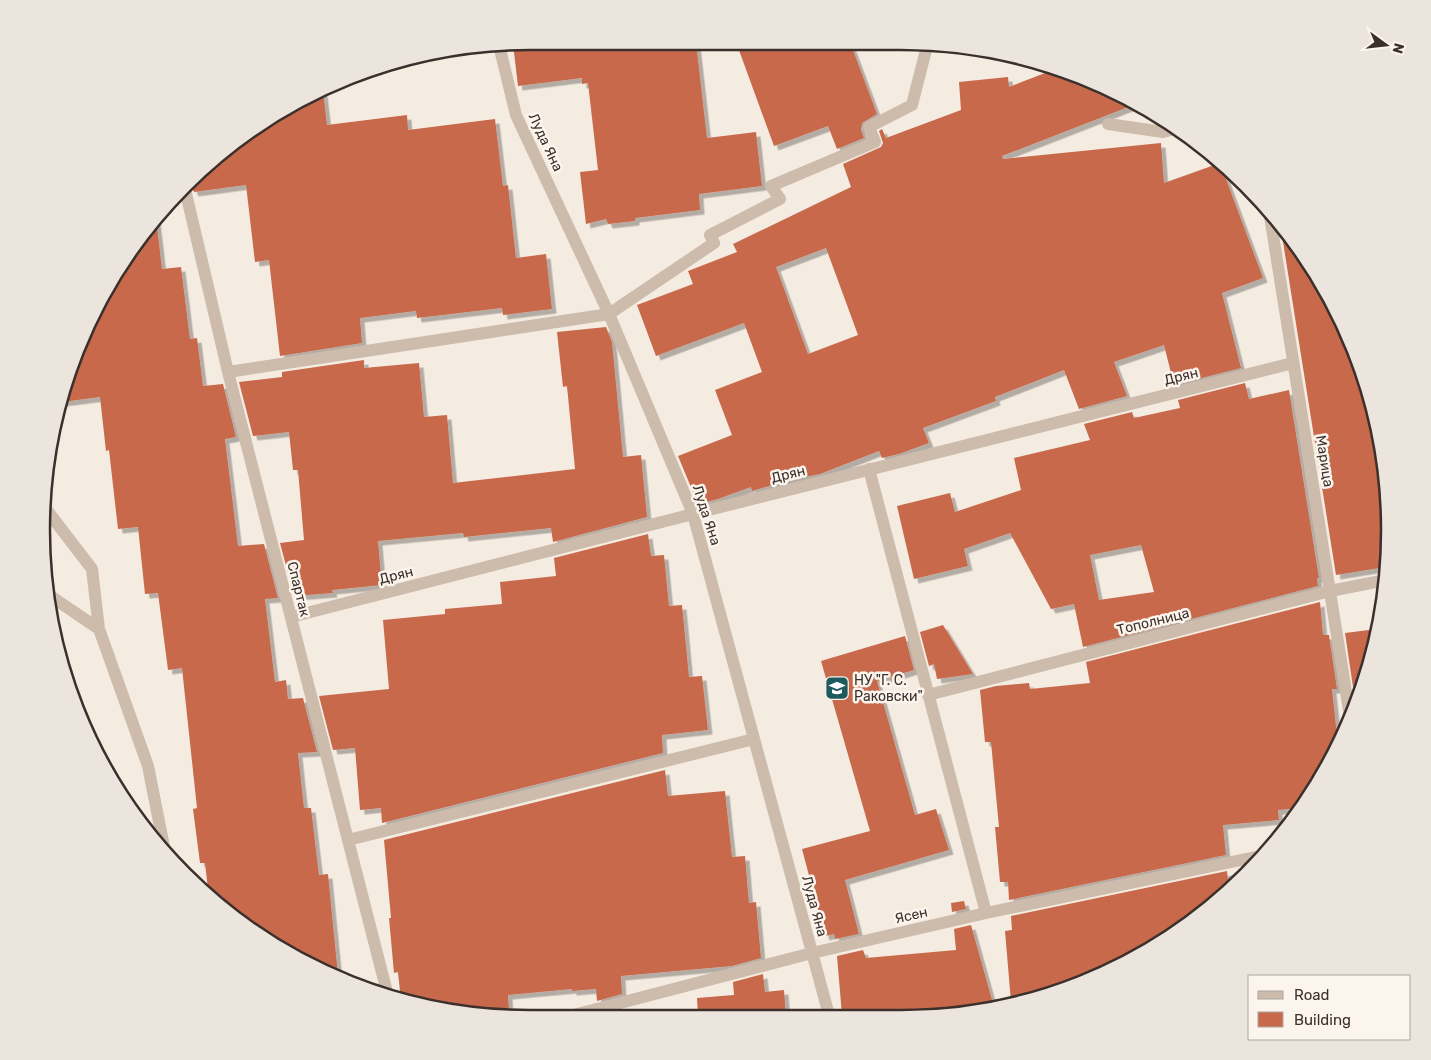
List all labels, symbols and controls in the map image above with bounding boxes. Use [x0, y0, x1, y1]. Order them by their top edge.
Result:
north arrow [1361, 20, 1411, 70]
text: N [1389, 41, 1408, 55]
street label: Луда Яна [525, 110, 566, 174]
street label: Дрян [1162, 364, 1200, 389]
street label: Марица [1312, 434, 1337, 488]
street label: Дрян [769, 462, 807, 487]
street label: Луда Яна [689, 483, 724, 548]
street label: Спартак [283, 560, 314, 619]
street label: Дрян [377, 563, 415, 588]
street label: Тополница [1115, 604, 1191, 639]
place label: НУ "Г. С. Раковски" [854, 672, 923, 705]
school or university icon: НУ "Г. С. Раковски" [824, 675, 850, 701]
street label: Луда Яна [798, 874, 831, 939]
street label: Ясен [893, 903, 929, 928]
legend [1248, 975, 1411, 1040]
text: Road [1294, 986, 1330, 1004]
text: Building [1294, 1011, 1351, 1029]

